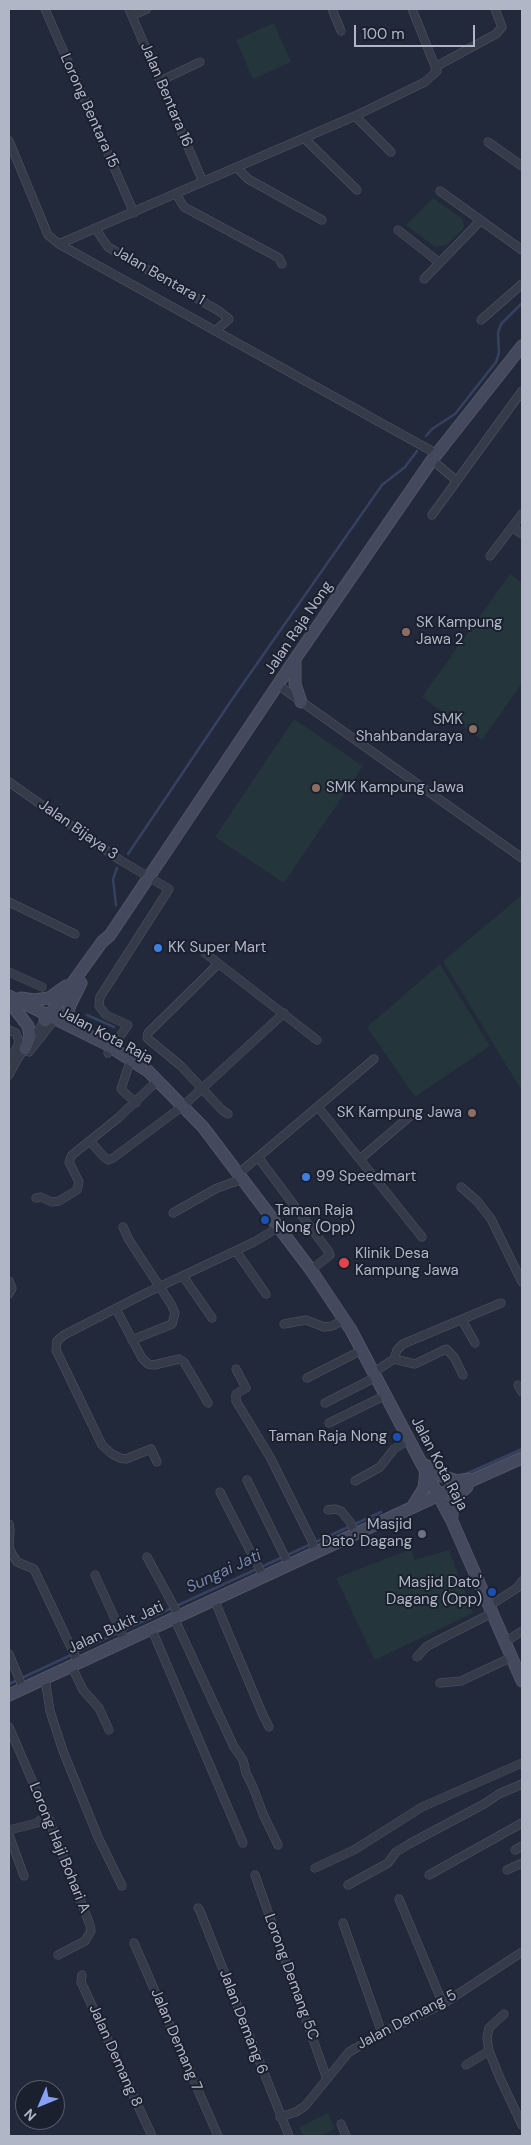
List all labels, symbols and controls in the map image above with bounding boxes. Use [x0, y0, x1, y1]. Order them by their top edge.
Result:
scale bar [356, 15, 477, 47]
text: 100 m [362, 24, 405, 44]
street label: Jalan Bentara 16 [136, 40, 196, 150]
street label: Lorong Bentara 15 [56, 51, 122, 171]
street label: Jalan Bentara 1 [110, 243, 208, 309]
street label: Jalan Raja Nong [261, 578, 337, 678]
place label: SK Kampung Jawa 2 [416, 614, 502, 649]
marker: SK Kampung Jawa 2 [400, 626, 412, 638]
place label: SMK Shahbandaraya [356, 711, 463, 746]
marker: SMK Shahbandaraya [467, 723, 479, 735]
place label: SMK Kampung Jawa [326, 779, 464, 797]
marker: SMK Kampung Jawa [310, 782, 322, 794]
street label: Jalan Bijaya 3 [35, 796, 121, 864]
place label: KK Super Mart [168, 939, 266, 957]
marker: KK Super Mart [152, 942, 164, 954]
street label: Jalan Kota Raja [56, 1004, 156, 1068]
place label: SK Kampung Jawa [337, 1104, 462, 1122]
marker: SK Kampung Jawa [466, 1107, 478, 1119]
place label: 99 Speedmart [316, 1168, 416, 1186]
marker: 99 Speedmart [300, 1171, 312, 1183]
place label: Taman Raja Nong (Opp) [275, 1202, 355, 1237]
marker: Taman Raja Nong (Opp) [259, 1214, 271, 1226]
place label: Klinik Desa Kampung Jawa [355, 1245, 459, 1280]
marker: Klinik Desa Kampung Jawa [337, 1256, 351, 1270]
street label: Jalan Kota Raja [407, 1414, 471, 1514]
place label: Taman Raja Nong [269, 1428, 387, 1446]
marker: Taman Raja Nong [391, 1431, 403, 1443]
place label: Masjid Dato' Dagang [321, 1516, 412, 1551]
marker: Masjid Dato' Dagang [416, 1528, 428, 1540]
water label: Sungai Jati [183, 1546, 265, 1598]
place label: Masjid Dato' Dagang (Opp) [386, 1574, 482, 1609]
marker: Masjid Dato' Dagang (Opp) [486, 1586, 498, 1598]
street label: Jalan Bukit Jati [65, 1598, 167, 1658]
street label: Lorong Haji Bohari A [25, 1780, 93, 1916]
street label: Lorong Demang 5C [260, 1912, 322, 2042]
street label: Jalan Demang 6 [215, 1967, 271, 2077]
street label: Jalan Demang 7 [146, 1986, 206, 2094]
street label: Jalan Demang 5 [354, 1986, 460, 2054]
street label: Jalan Demang 8 [84, 2002, 146, 2110]
north arrow [15, 2080, 65, 2130]
text: N [20, 2105, 40, 2125]

